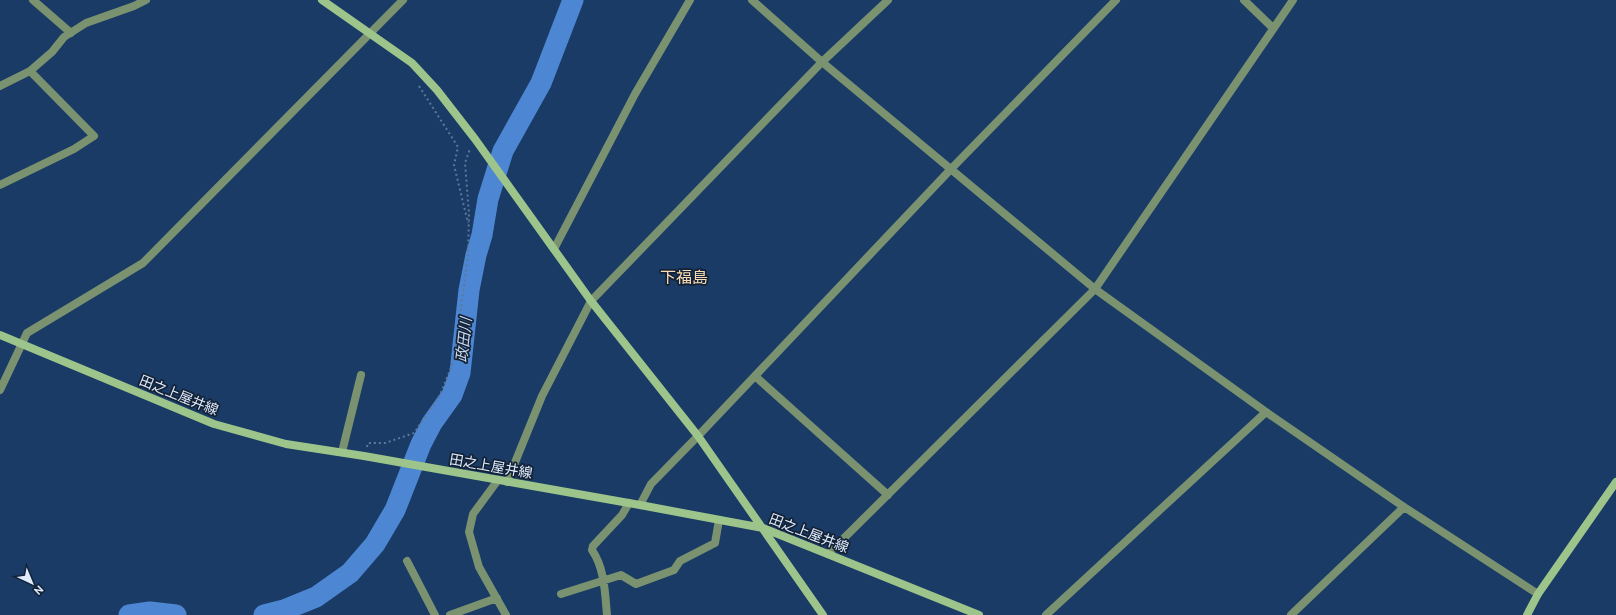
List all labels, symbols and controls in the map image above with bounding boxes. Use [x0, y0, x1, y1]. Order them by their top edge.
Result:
district label: 下福島 [660, 268, 708, 286]
water label: 政田川 [453, 315, 475, 363]
street label: 田之上屋井線 [137, 372, 221, 418]
street label: 田之上屋井線 [448, 451, 534, 481]
street label: 田之上屋井線 [767, 510, 851, 556]
north arrow [12, 563, 52, 603]
text: N [32, 583, 46, 597]

